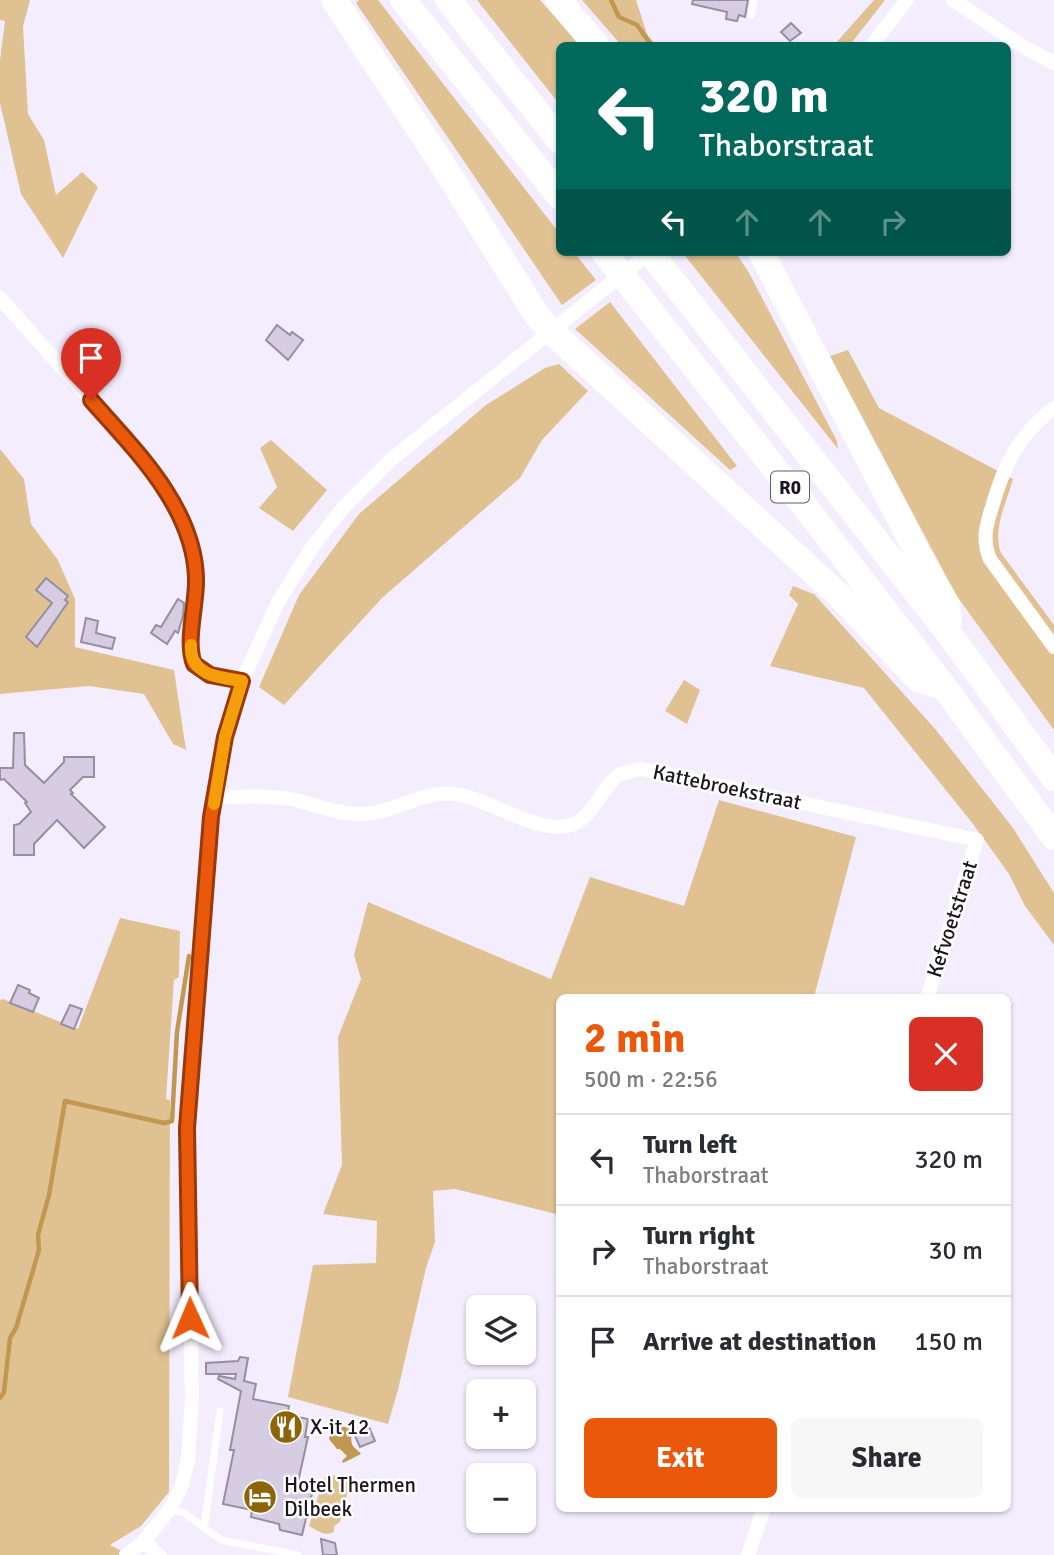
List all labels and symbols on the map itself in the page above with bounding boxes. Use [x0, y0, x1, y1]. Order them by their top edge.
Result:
pin [61, 328, 121, 400]
road number: R0 [771, 472, 809, 502]
street label: Kattebroekstraat [651, 759, 803, 815]
street label: Kefvoetstraat [921, 857, 983, 981]
position arrow [153, 1281, 227, 1355]
restaurant icon: X-it 12 [267, 1408, 305, 1446]
place label: X-it 12 [310, 1414, 369, 1440]
place label: Hotel Thermen Dilbeek [284, 1472, 416, 1522]
hotel icon: Hotel Thermen Dilbeek [241, 1478, 279, 1516]

